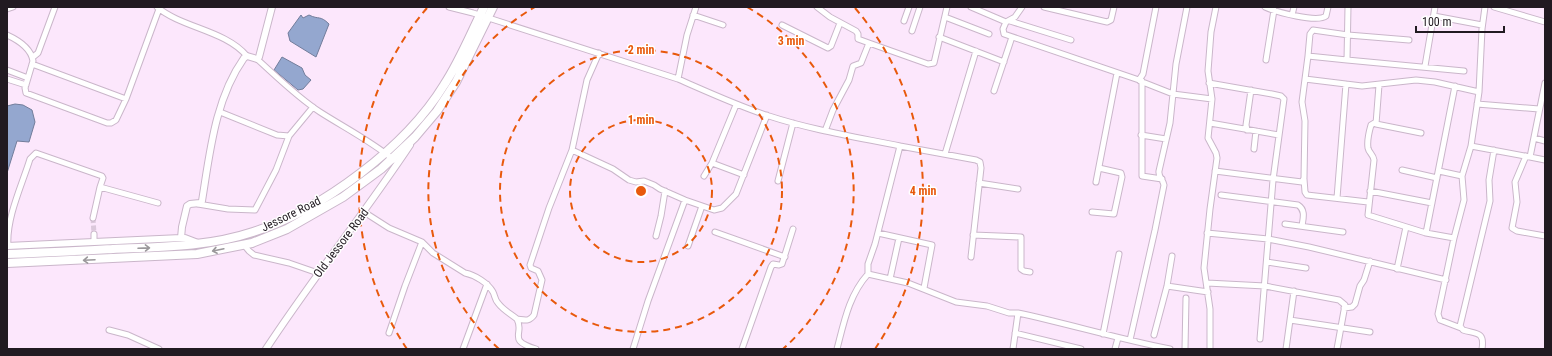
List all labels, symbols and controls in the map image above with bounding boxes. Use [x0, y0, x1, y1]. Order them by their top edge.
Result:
scale bar [1416, 8, 1504, 34]
text: 100 m [1422, 15, 1452, 29]
text: 3 min [778, 34, 804, 48]
text: 2 min [628, 43, 654, 57]
text: 1 min [628, 113, 654, 127]
centre of rings [634, 184, 648, 198]
text: 4 min [910, 184, 936, 198]
street label: Jessore Road [259, 194, 323, 234]
street label: Old Jessore Road [310, 206, 372, 280]
one-way arrow [137, 244, 150, 252]
one-way arrow [212, 246, 225, 254]
one-way arrow [83, 256, 96, 263]

